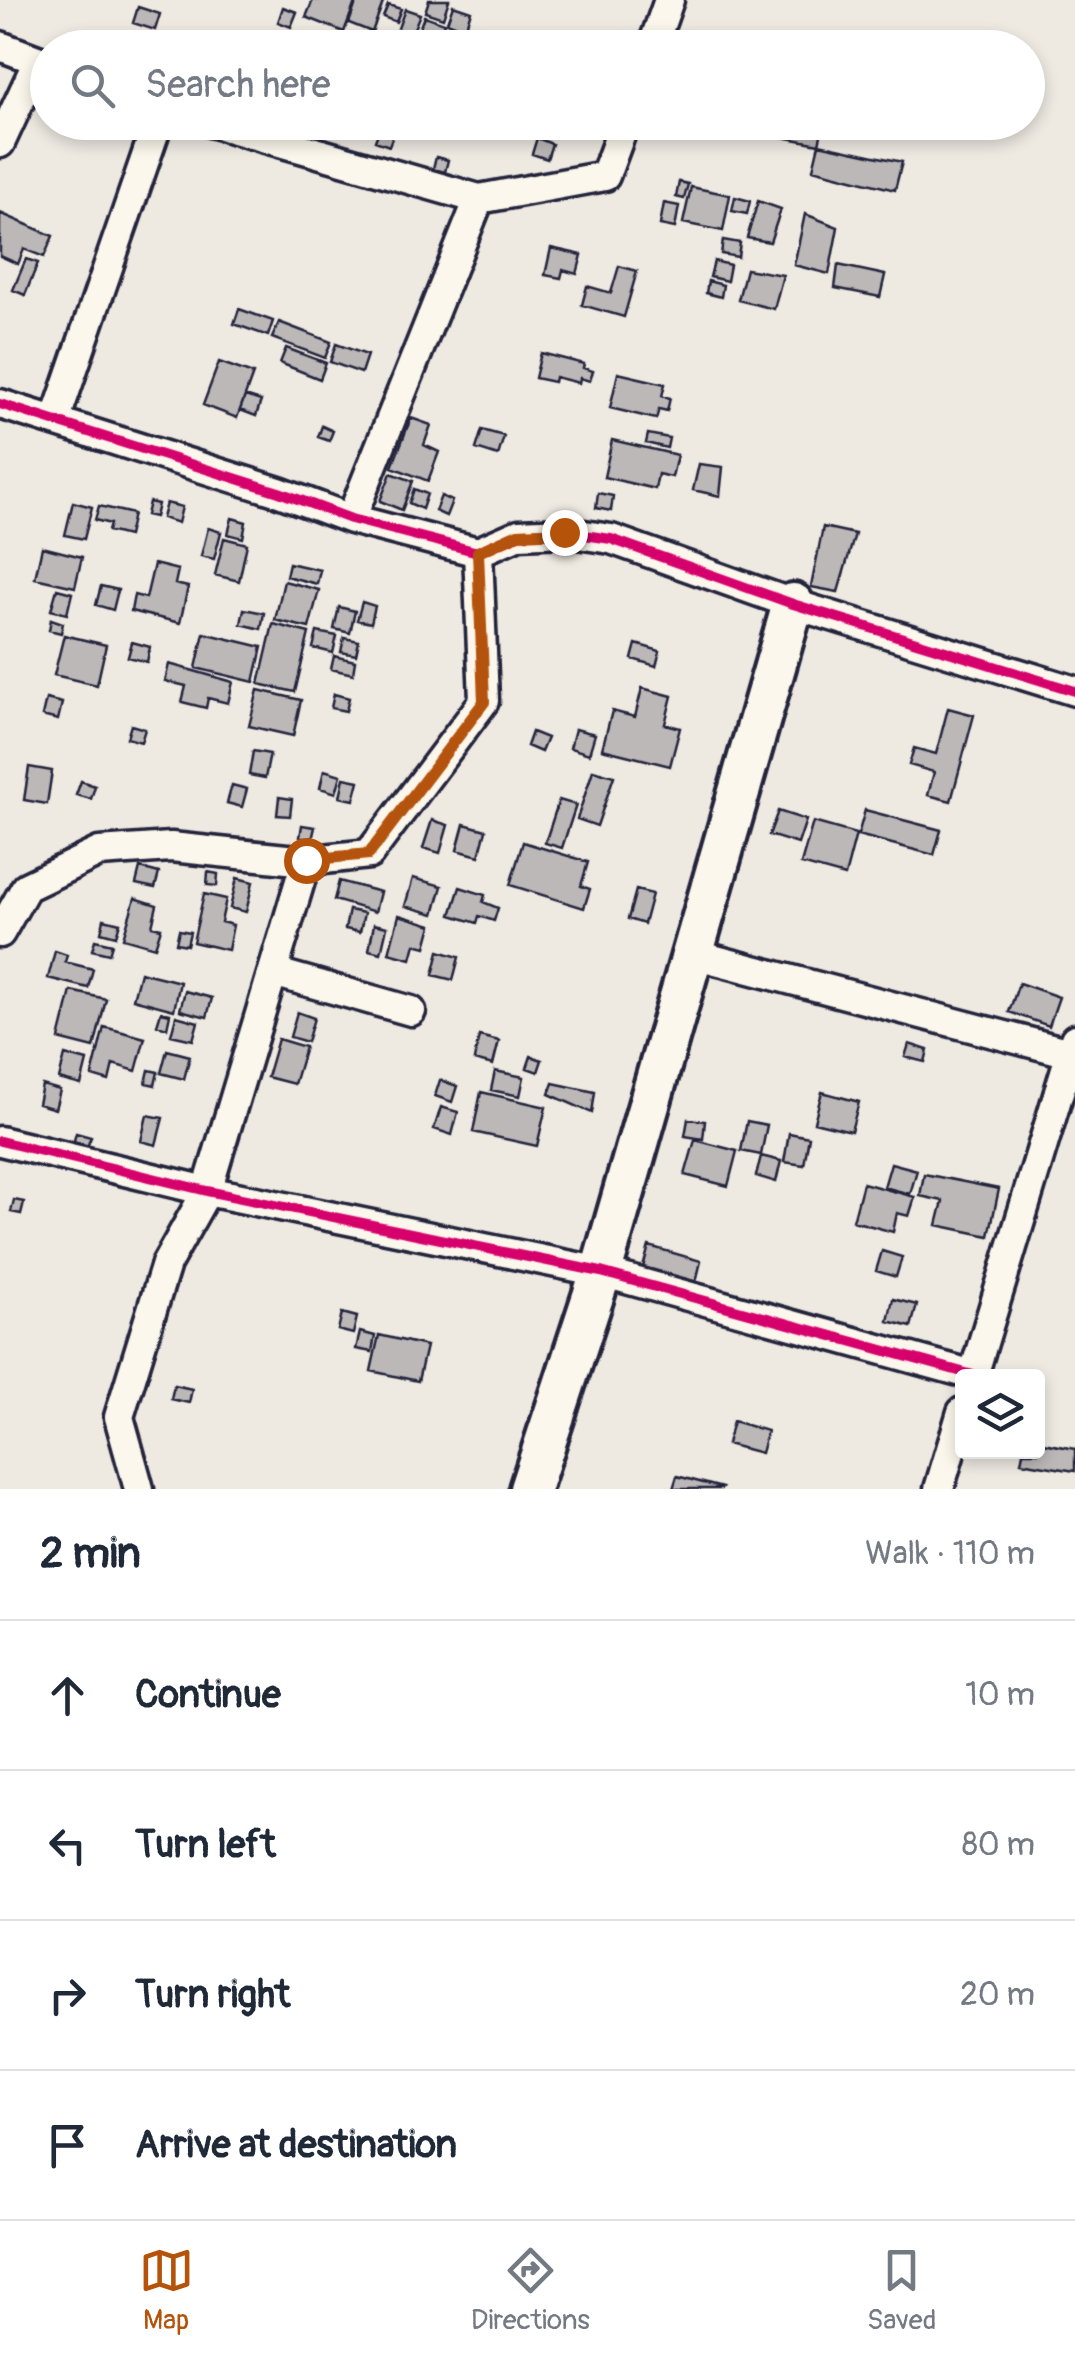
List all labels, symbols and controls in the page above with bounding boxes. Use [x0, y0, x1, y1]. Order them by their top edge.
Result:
search box [30, 30, 1045, 140]
icon: search [65, 58, 120, 113]
text: Search here [145, 61, 331, 109]
route end [542, 510, 588, 556]
route start [284, 838, 330, 884]
map controls [955, 1369, 1045, 1459]
button: layers [955, 1369, 1045, 1459]
text: 2 min [40, 1528, 141, 1580]
text: Walk · 110 m [865, 1534, 1035, 1574]
icon: ahead [40, 1668, 95, 1723]
text: Continue [135, 1671, 281, 1719]
text: 10 m [965, 1675, 1035, 1715]
icon: left [40, 1818, 95, 1873]
text: Turn left [135, 1821, 276, 1869]
text: 80 m [962, 1825, 1035, 1865]
icon: right [40, 1968, 95, 2023]
text: Turn right [135, 1971, 290, 2019]
text: 20 m [960, 1975, 1035, 2015]
icon: arrive [40, 2118, 95, 2173]
text: Arrive at destination [135, 2121, 457, 2169]
tab: Map [139, 2243, 194, 2338]
tab: Directions [471, 2243, 590, 2338]
tab: Saved [867, 2243, 936, 2338]

